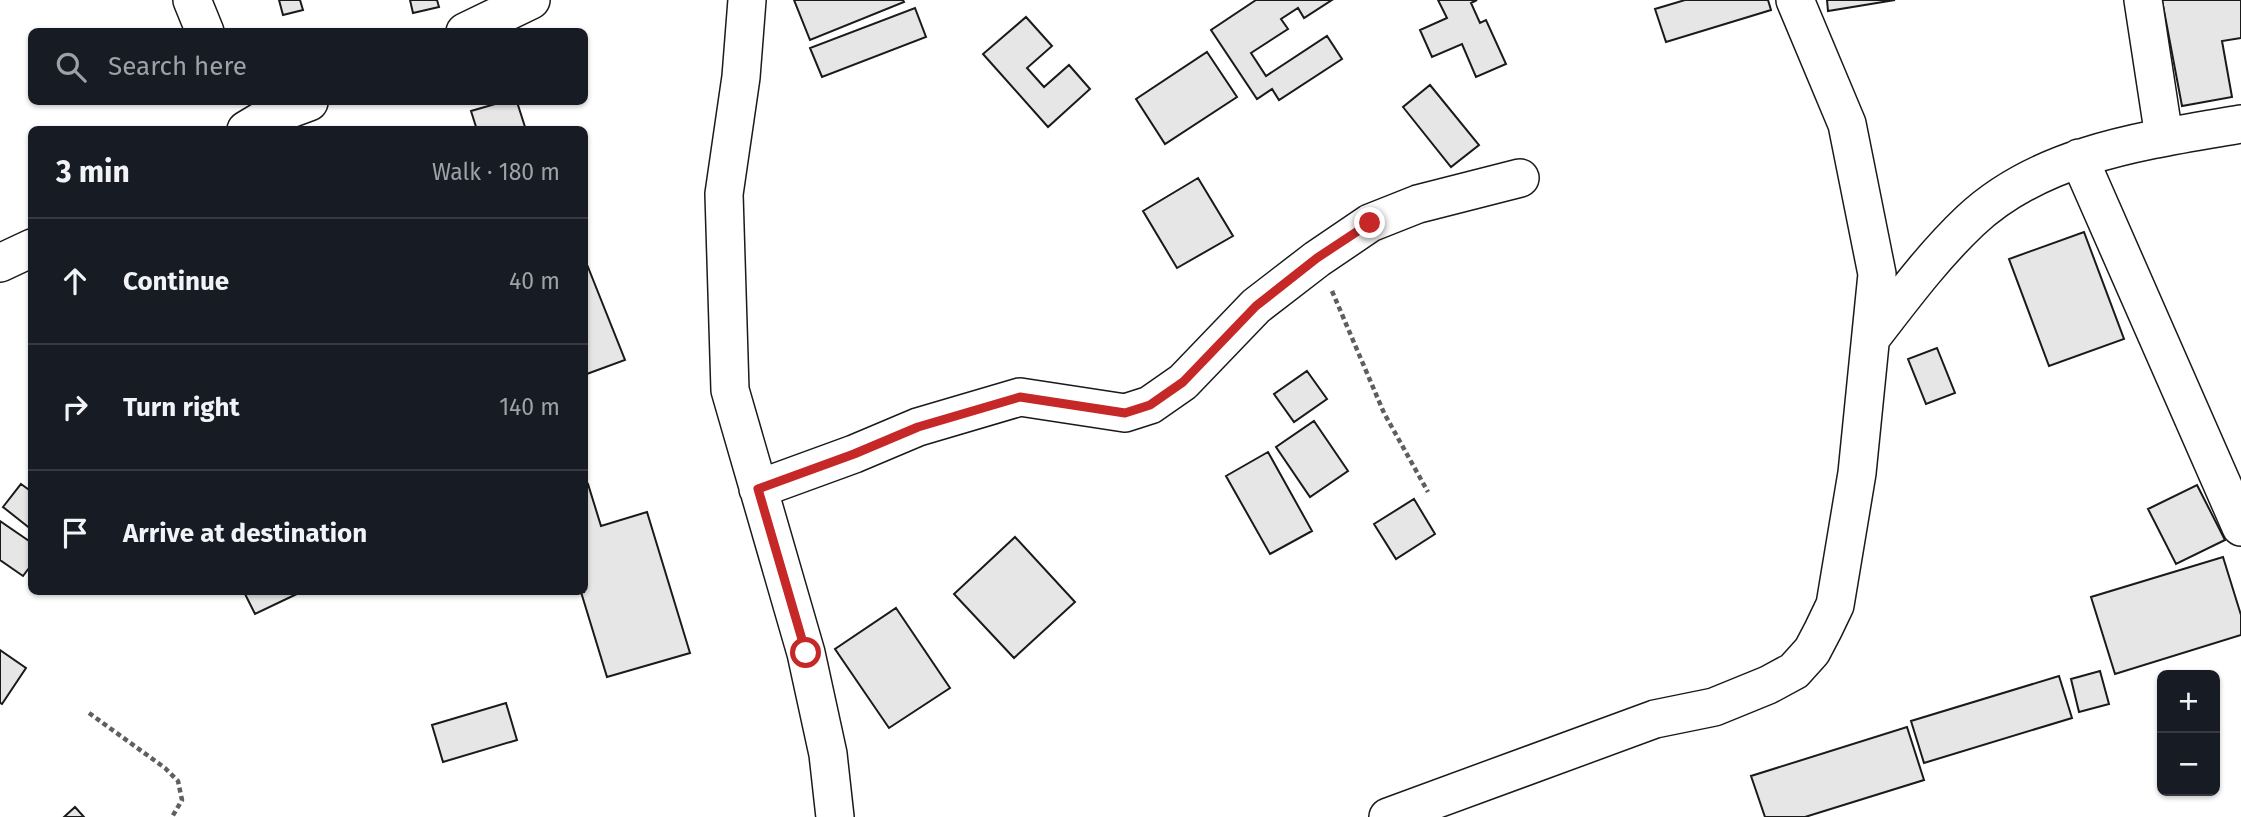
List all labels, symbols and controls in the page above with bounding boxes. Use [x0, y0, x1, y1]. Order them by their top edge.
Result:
search box [28, 28, 588, 105]
icon: search [52, 48, 90, 86]
text: Search here [108, 51, 247, 82]
text: 3 min [56, 154, 130, 190]
text: Walk · 180 m [432, 158, 560, 186]
route end [1354, 207, 1385, 238]
icon: ahead [56, 262, 94, 300]
text: Continue [123, 266, 229, 297]
text: 40 m [509, 267, 560, 295]
icon: right [56, 388, 94, 426]
text: Turn right [123, 392, 240, 423]
text: 140 m [499, 393, 560, 421]
icon: arrive [56, 514, 94, 552]
text: Arrive at destination [123, 518, 367, 549]
route start [790, 637, 821, 668]
map controls [2157, 670, 2220, 796]
button: + [2157, 670, 2220, 733]
button: − [2157, 733, 2220, 796]

